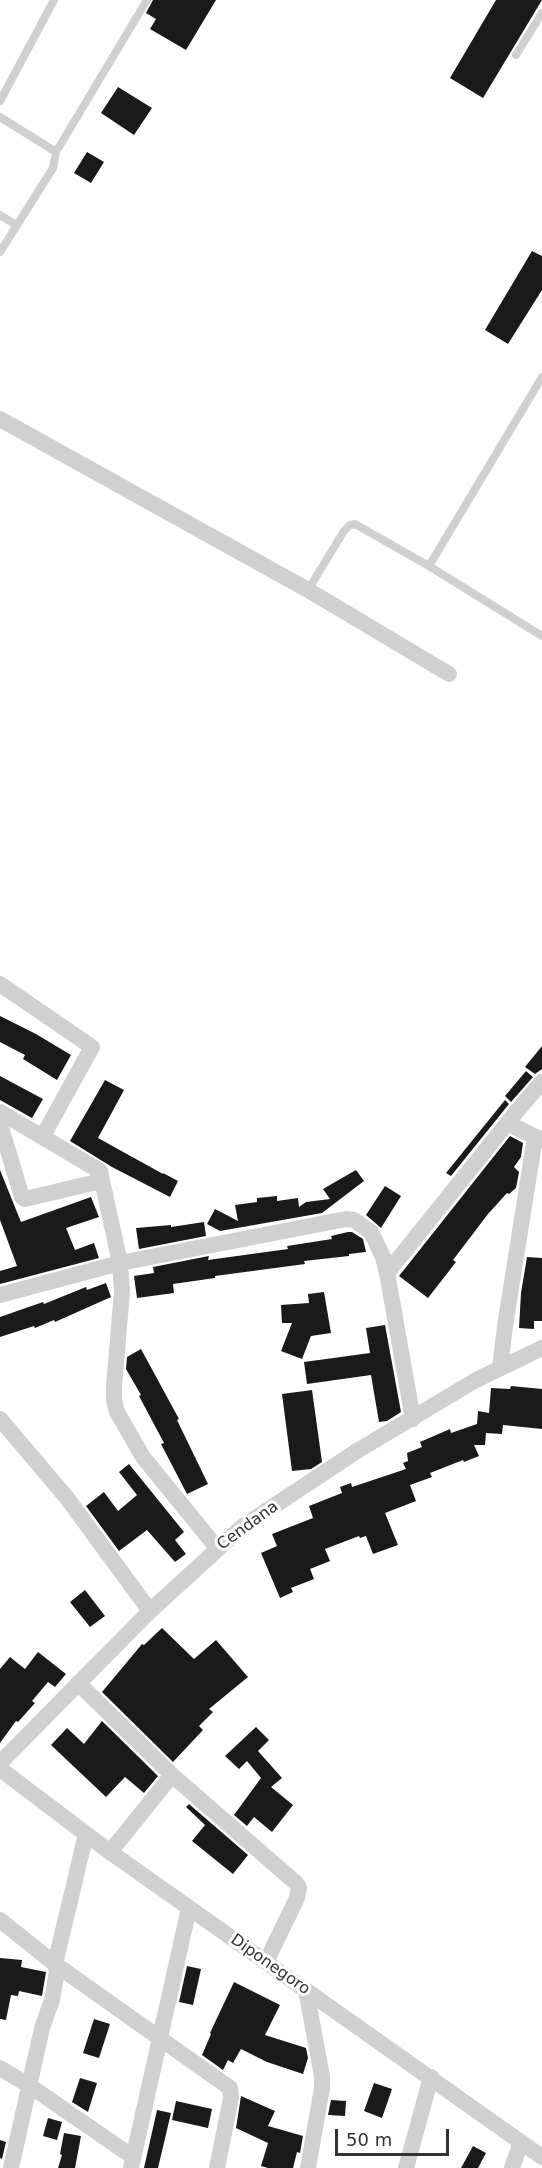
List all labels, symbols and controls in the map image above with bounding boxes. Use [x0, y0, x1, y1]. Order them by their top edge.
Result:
street label: Cendana [214, 1497, 282, 1555]
street label: Diponegoro [227, 1931, 313, 1999]
scale bar [338, 2117, 452, 2155]
text: 50 m [346, 2129, 392, 2150]

